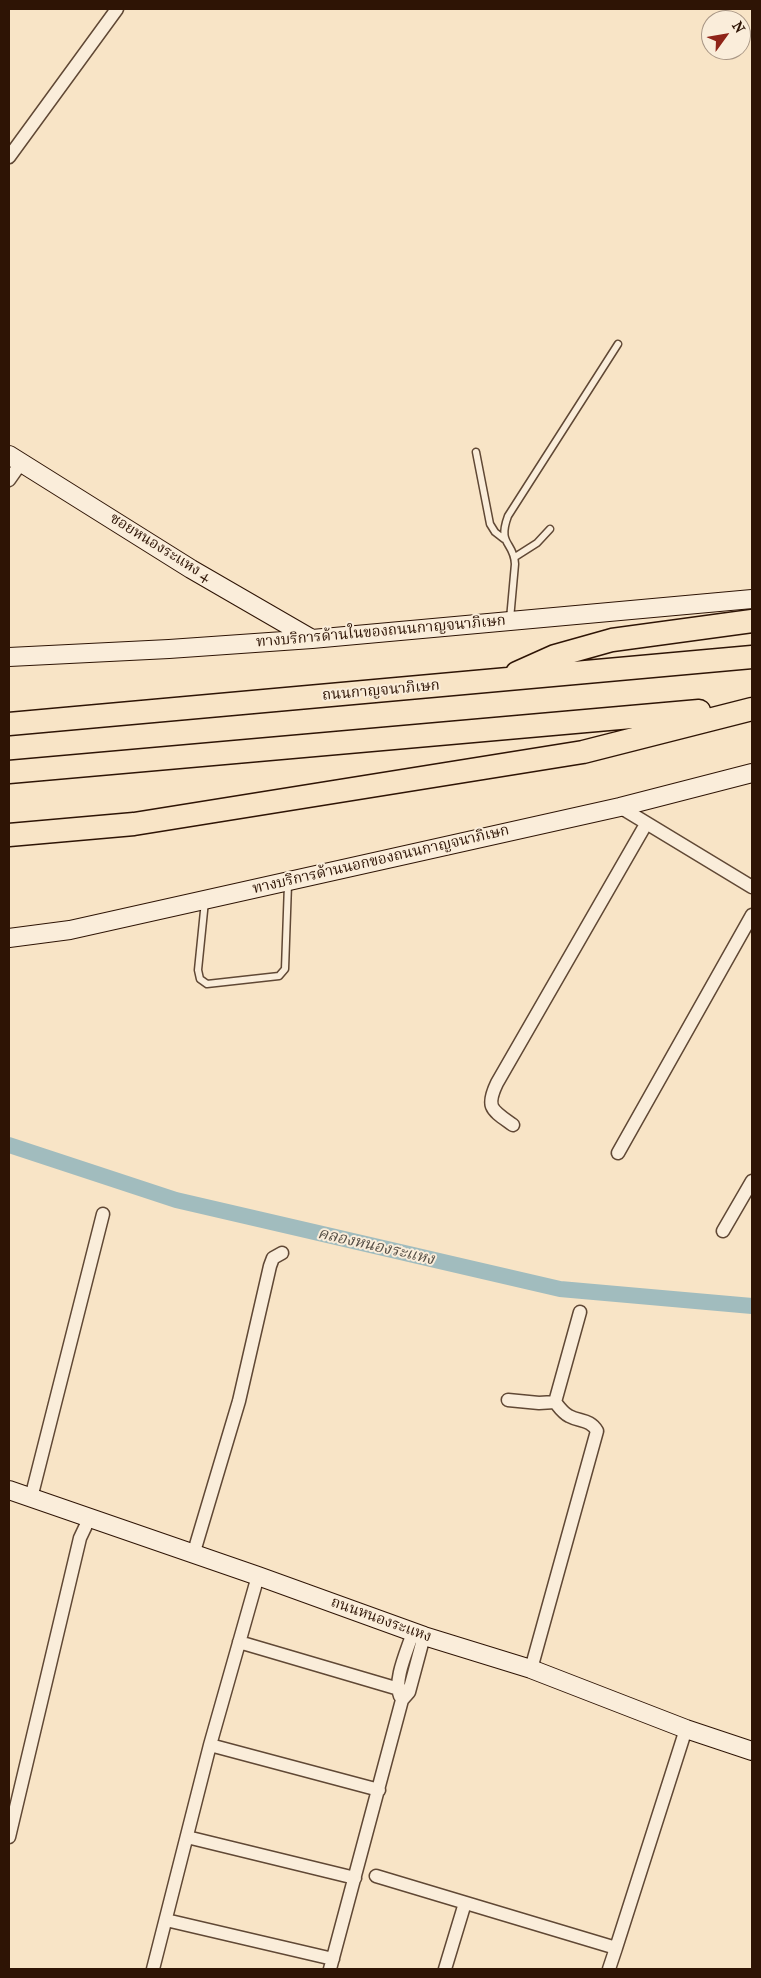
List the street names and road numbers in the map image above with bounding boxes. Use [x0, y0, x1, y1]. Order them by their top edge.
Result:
street label: ซอยหนองระแหง 4 [106, 510, 214, 586]
street label: ทางบริการด้านในของถนนกาญจนาภิเษก [255, 612, 507, 652]
street label: ถนนกาญจนาภิเษก [321, 677, 441, 705]
street label: ทางบริการด้านนอกของถนนกาญจนาภิเษก [251, 822, 511, 898]
street label: ถนนหนองระแหง [328, 1593, 434, 1647]

